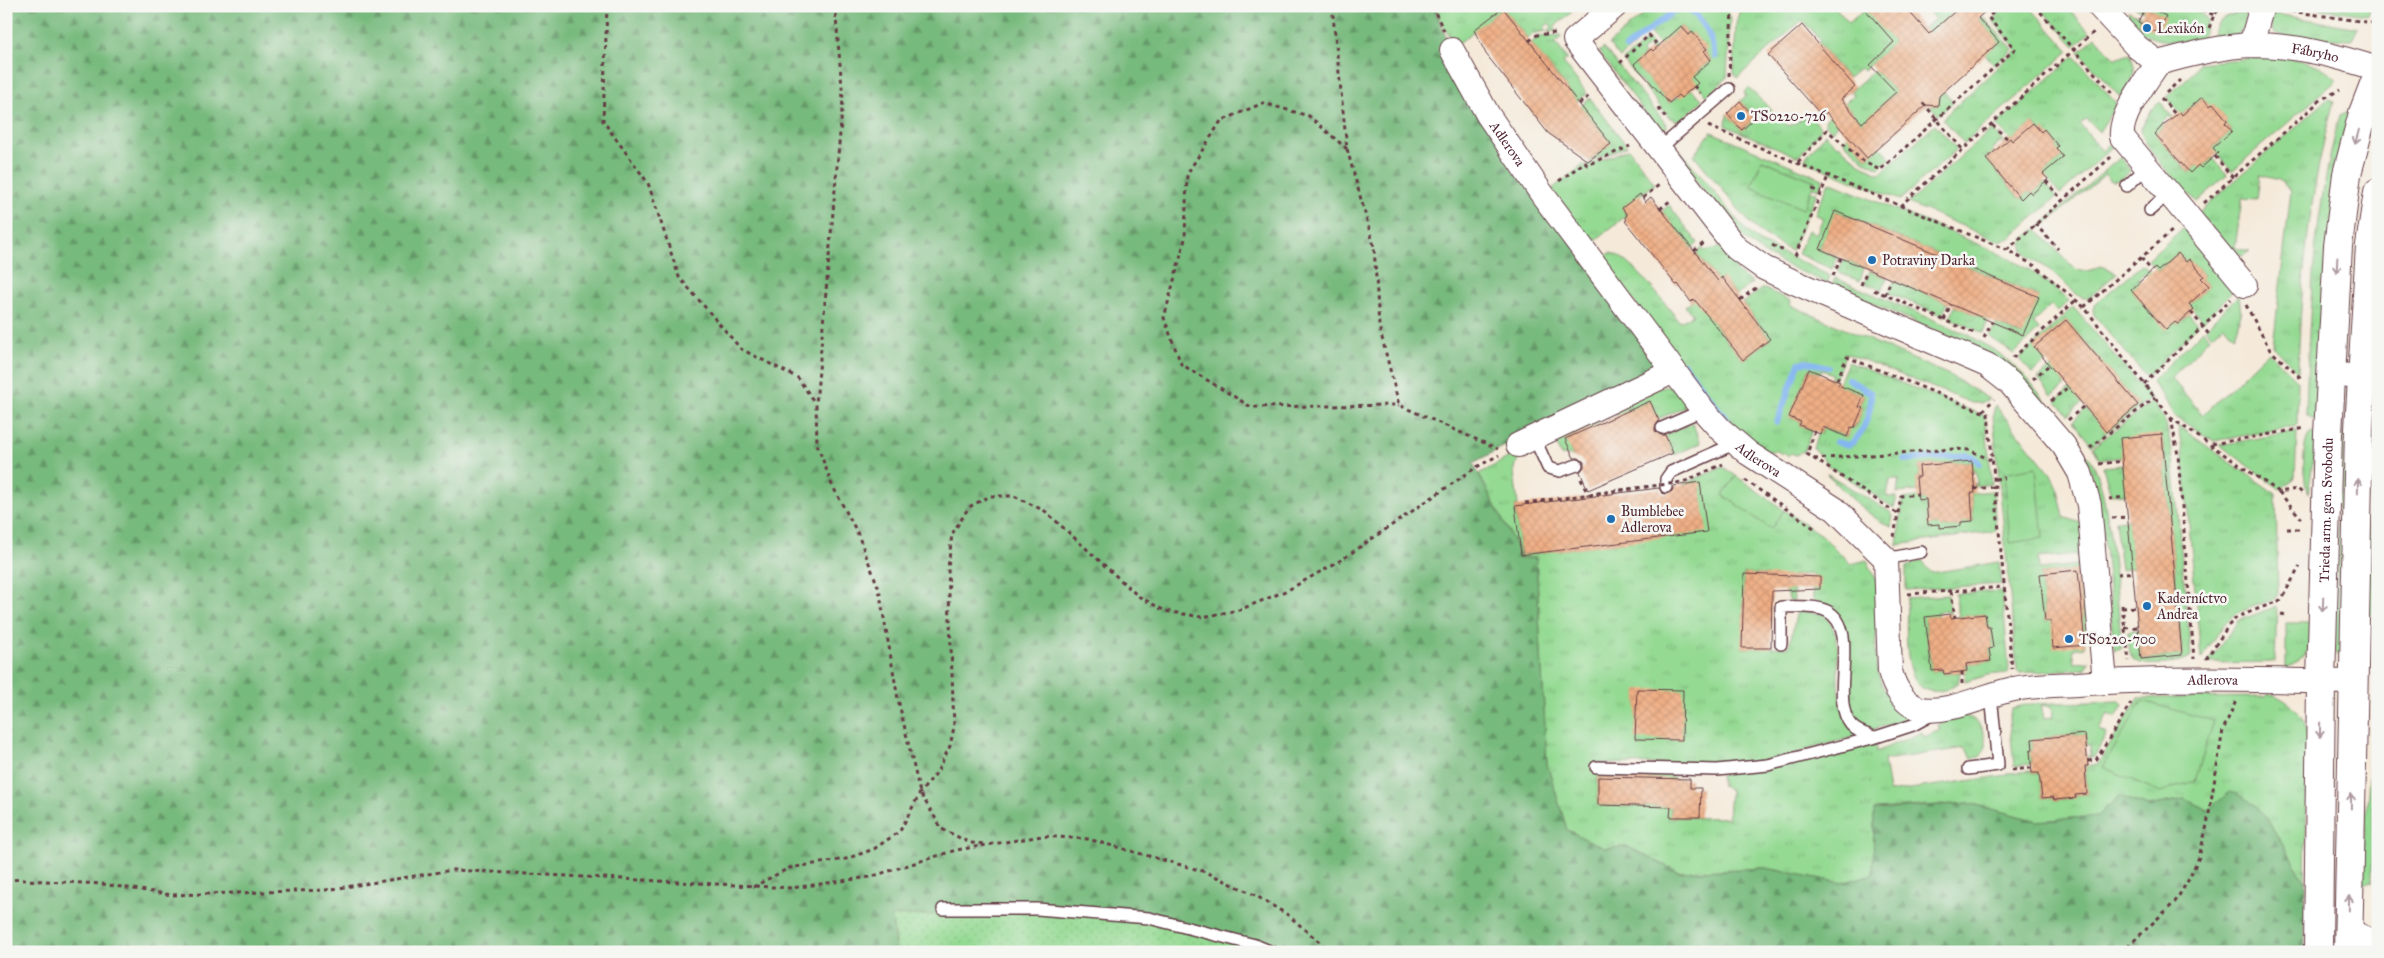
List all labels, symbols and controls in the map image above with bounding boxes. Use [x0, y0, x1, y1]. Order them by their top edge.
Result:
place label: Lexikón [2157, 20, 2205, 37]
marker: Lexikón [2141, 22, 2153, 34]
street label: Fábryho [2290, 40, 2341, 66]
place label: TS0220-726 [1751, 108, 1827, 125]
marker: TS0220-726 [1735, 110, 1747, 122]
street label: Adlerova [1485, 117, 1529, 170]
one-way arrow [2351, 128, 2361, 144]
place label: Potraviny Darka [1882, 252, 1975, 269]
marker: Potraviny Darka [1866, 254, 1878, 266]
one-way arrow [2332, 257, 2341, 273]
street label: Trieda arm. gen. Svobodu [2316, 437, 2337, 583]
street label: Adlerova [1731, 438, 1784, 481]
one-way arrow [2353, 478, 2363, 494]
place label: Bumblebee Adlerova [1620, 503, 1684, 536]
marker: Bumblebee Adlerova [1605, 513, 1617, 525]
place label: Kaderníctvo Andrea [2156, 590, 2227, 623]
one-way arrow [2318, 596, 2328, 612]
marker: Kaderníctvo Andrea [2141, 600, 2153, 612]
place label: TS0220-700 [2079, 631, 2156, 648]
marker: TS0220-700 [2063, 633, 2075, 645]
street label: Adlerova [2186, 672, 2238, 689]
one-way arrow [2315, 722, 2325, 738]
one-way arrow [2347, 793, 2356, 809]
one-way arrow [2344, 895, 2354, 912]

